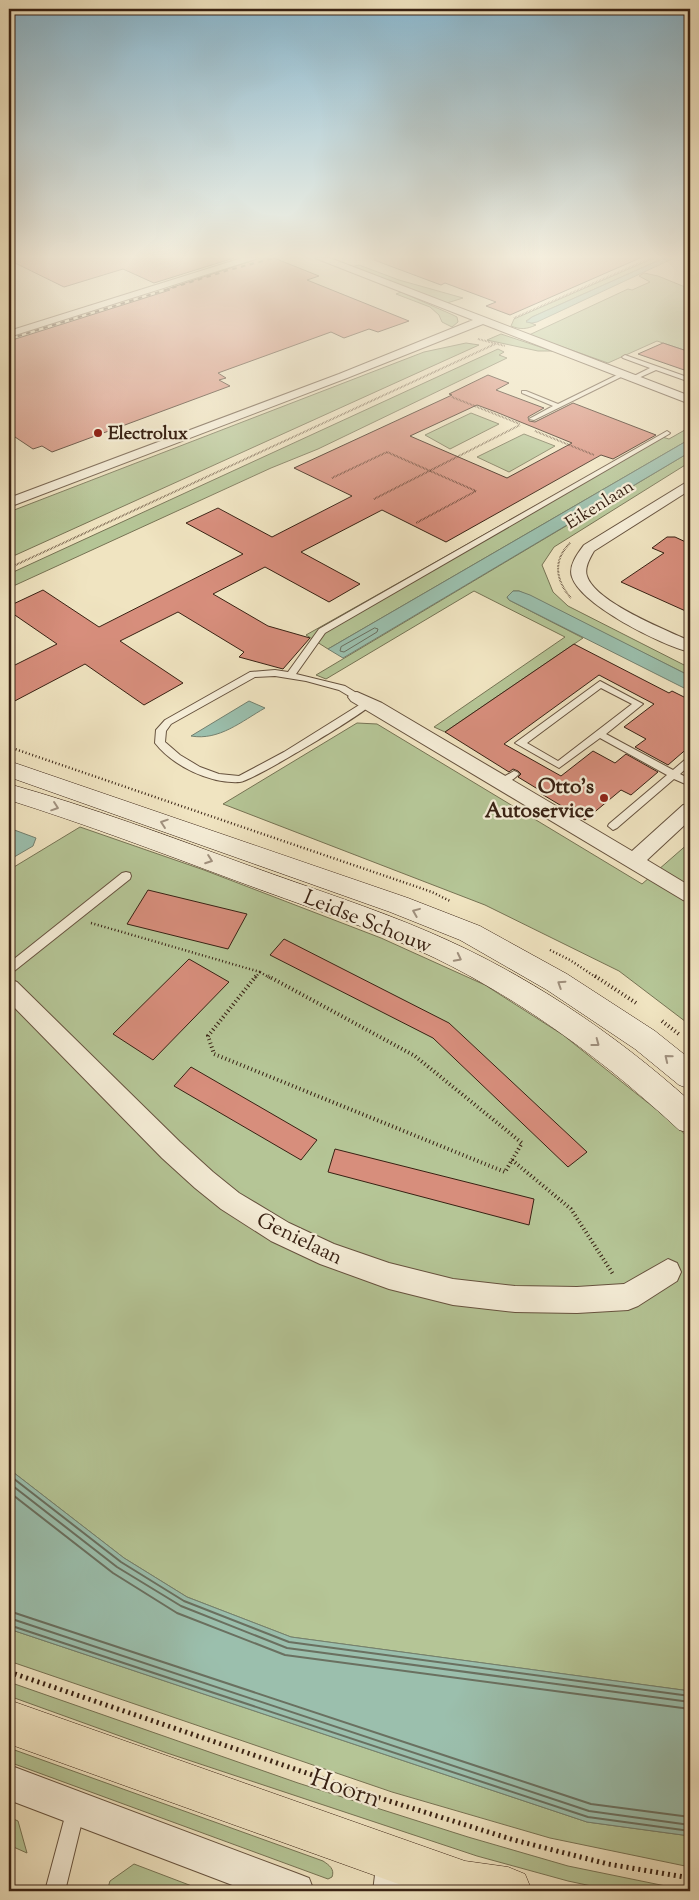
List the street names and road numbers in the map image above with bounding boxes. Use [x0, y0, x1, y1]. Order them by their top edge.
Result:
street label: Eikenlaan [561, 474, 640, 537]
street label: Leidse Schouw [299, 883, 436, 962]
street label: Genielaan [251, 1206, 347, 1274]
street label: Hoorn [305, 1761, 385, 1819]

